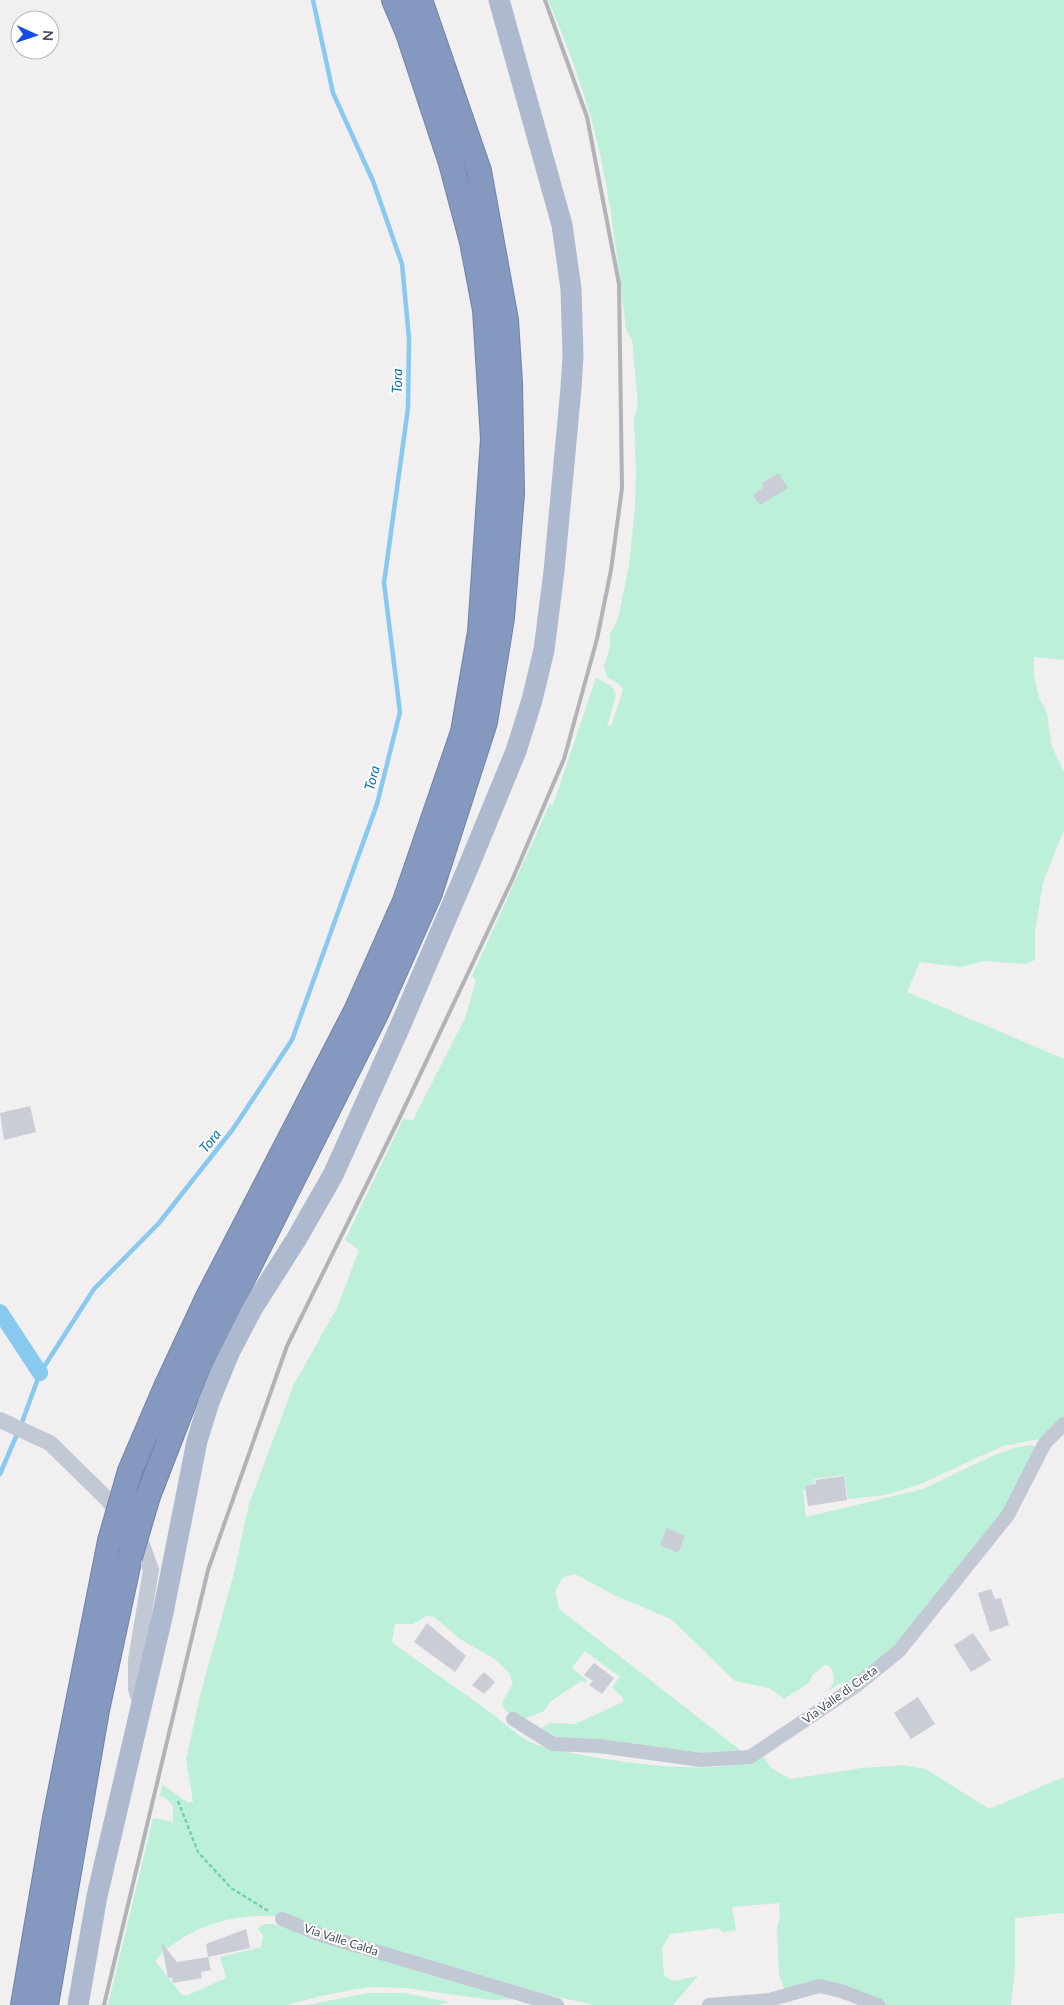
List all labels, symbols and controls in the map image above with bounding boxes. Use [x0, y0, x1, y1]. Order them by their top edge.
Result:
north arrow [10, 10, 60, 60]
text: N [40, 30, 57, 42]
water label: Tora [388, 368, 405, 394]
water label: Tora [360, 764, 383, 792]
water label: Tora [195, 1126, 224, 1156]
street label: Via Valle di Creta [799, 1662, 880, 1727]
street label: Via Valle Calda [302, 1920, 380, 1959]

